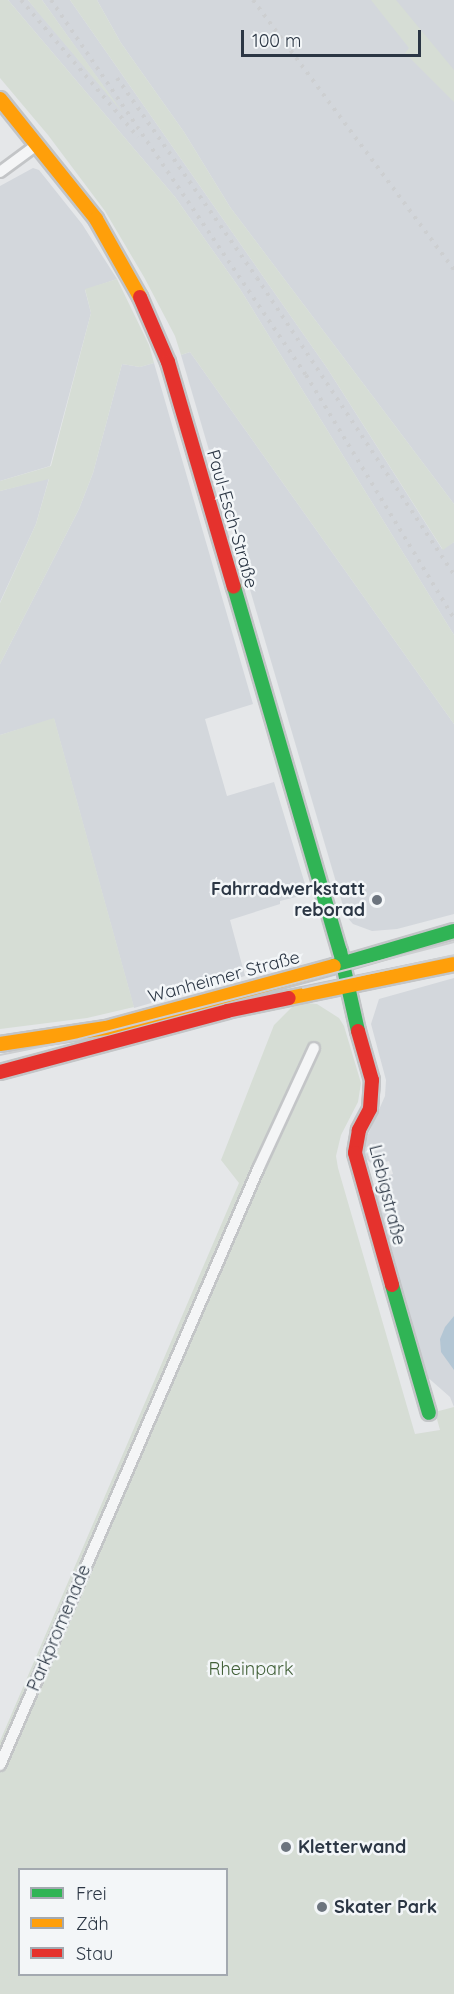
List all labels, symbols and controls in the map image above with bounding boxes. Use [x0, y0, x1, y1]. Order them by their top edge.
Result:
scale bar [244, 18, 424, 56]
text: 100 m [252, 29, 301, 52]
street label: Paul-Esch-Straße [202, 447, 262, 591]
place label: Fahrradwerkstatt reborad [211, 879, 365, 922]
marker: Fahrradwerkstatt reborad [370, 893, 384, 907]
street label: Wanheimer Straße [146, 946, 302, 1008]
street label: Liebigstraße [364, 1143, 410, 1247]
street label: Parkpromenade [23, 1561, 95, 1695]
park label: Rheinpark [208, 1658, 294, 1680]
place label: Kletterwand [298, 1836, 406, 1858]
marker: Kletterwand [279, 1840, 293, 1854]
legend [18, 1868, 228, 1976]
text: Frei [76, 1882, 107, 1905]
place label: Skater Park [334, 1896, 437, 1918]
marker: Skater Park [315, 1900, 329, 1914]
text: Zäh [76, 1912, 109, 1935]
text: Stau [76, 1942, 113, 1965]

